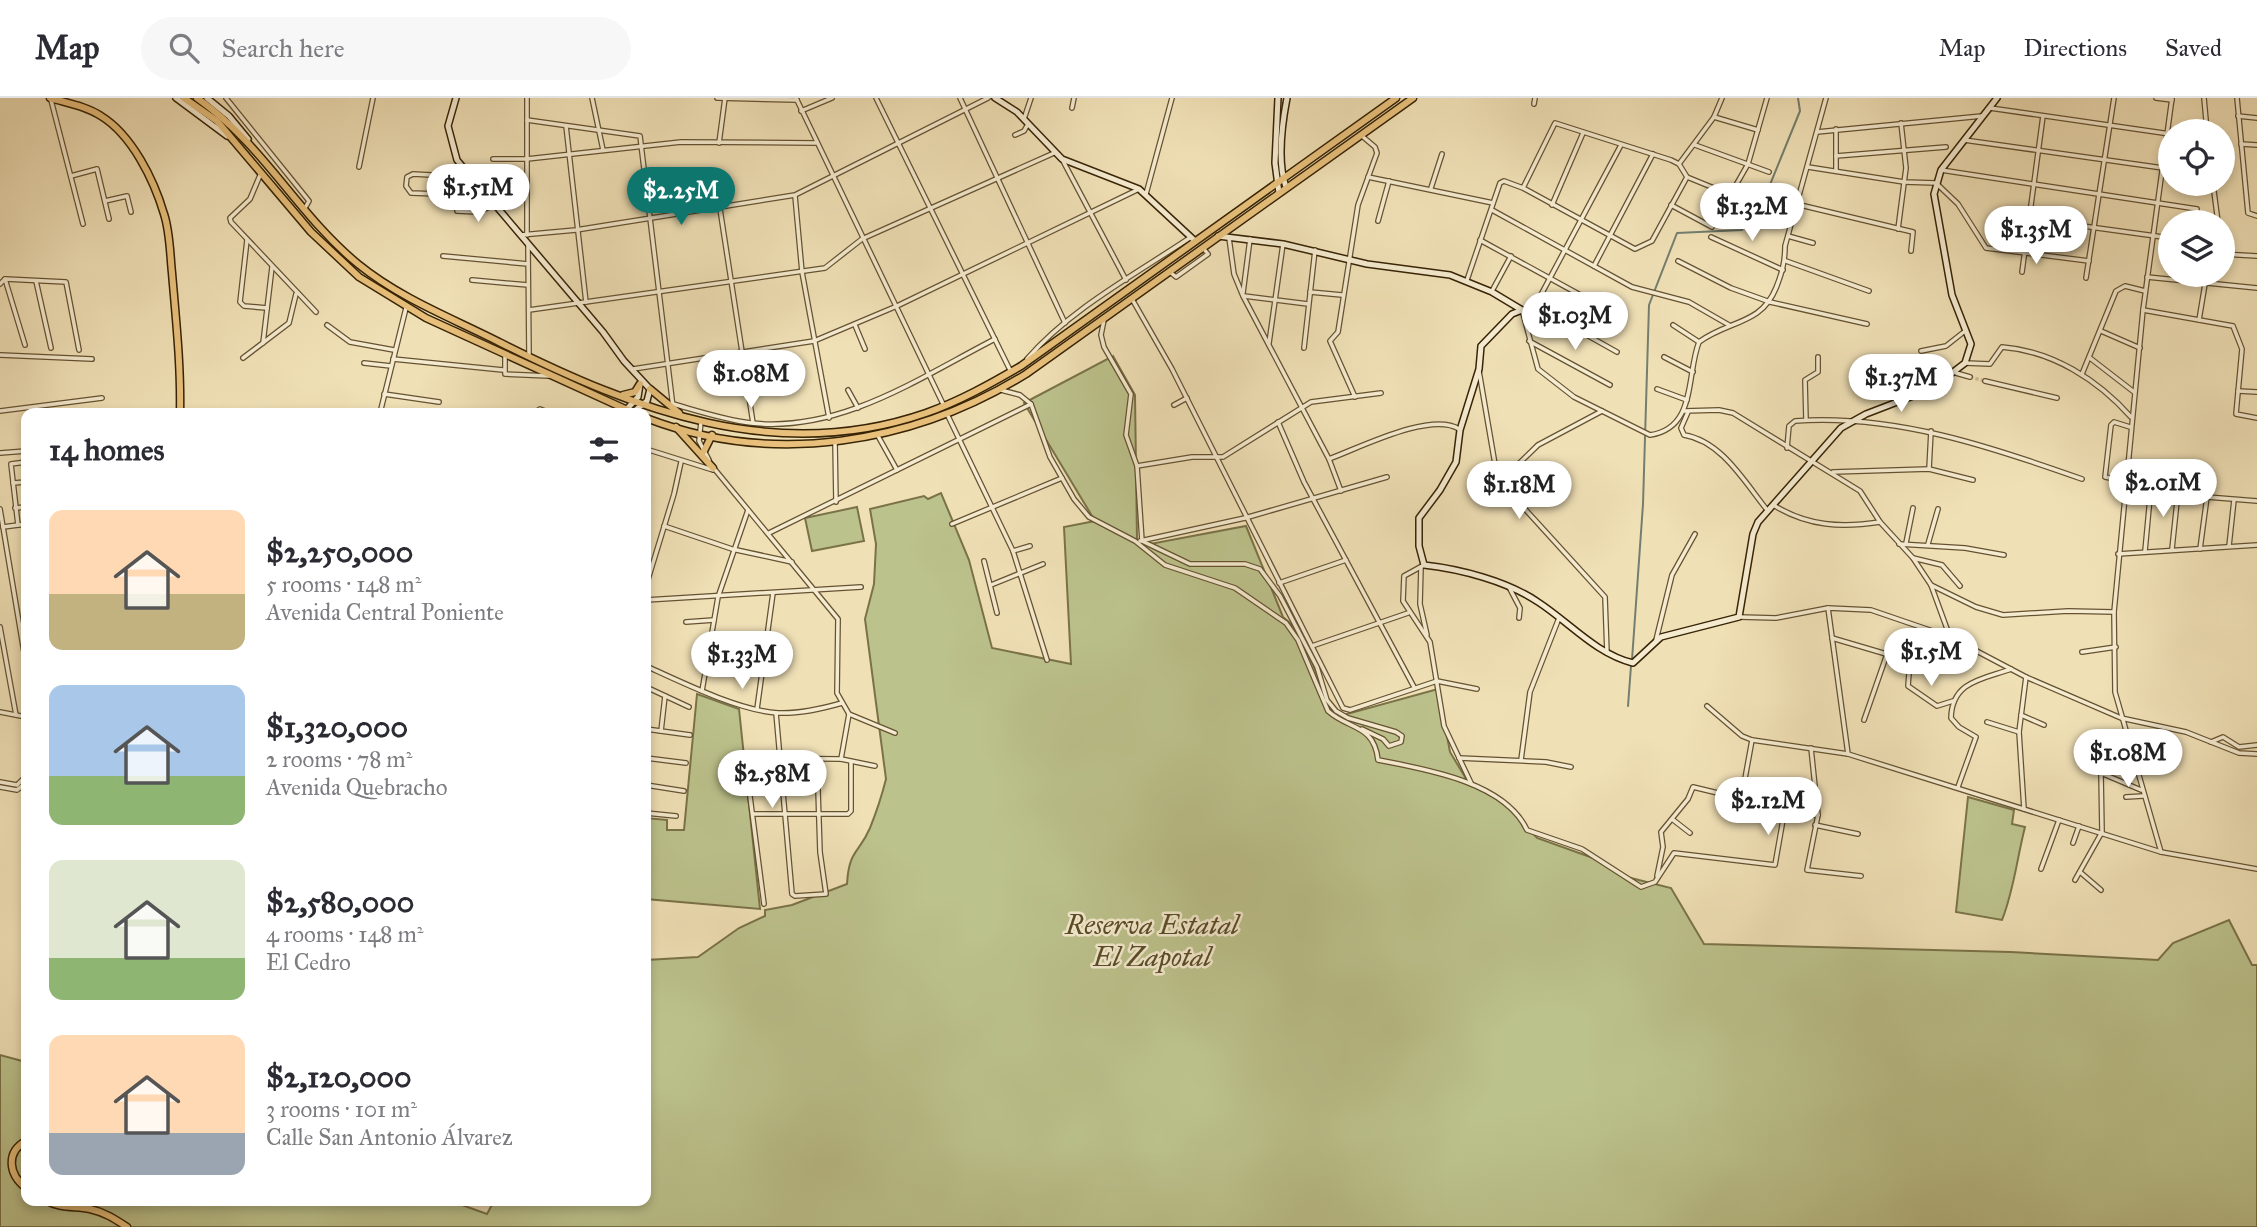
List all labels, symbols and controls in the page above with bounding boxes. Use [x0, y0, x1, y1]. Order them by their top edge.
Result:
search box [141, 17, 631, 80]
text: Map [35, 28, 99, 68]
icon: search [165, 29, 203, 67]
text: Search here [221, 32, 345, 64]
text: Map [1939, 33, 1986, 63]
text: Directions [2024, 33, 2127, 63]
text: Saved [2165, 33, 2222, 63]
map controls [2158, 119, 2235, 287]
button: locate [2158, 119, 2235, 196]
pin: $1.51M [421, 164, 535, 224]
pin: $2.25M [624, 167, 738, 227]
text: $1.51M [443, 173, 513, 201]
text: $2.25M [643, 176, 719, 204]
pin: $1.32M [1695, 184, 1809, 243]
text: $1.32M [1716, 192, 1788, 220]
pin: $1.35M [1979, 206, 2093, 266]
button: layers [2158, 210, 2235, 287]
text: $1.35M [2000, 215, 2072, 243]
pin: $1.03M [1518, 292, 1632, 352]
text: $1.03M [1538, 301, 1612, 329]
pin: $1.08M [694, 350, 808, 410]
pin: $1.37M [1844, 354, 1958, 414]
text: $1.08M [713, 359, 790, 387]
text: $1.37M [1865, 363, 1937, 391]
icon: filters [585, 431, 623, 469]
text: 14 homes [49, 432, 164, 468]
pin: $2.01M [2106, 460, 2220, 519]
pin: $1.18M [1462, 462, 1576, 521]
text: $2.01M [2125, 468, 2201, 496]
text: $1.18M [1483, 470, 1555, 498]
text: $2,250,000 [266, 534, 413, 570]
icon: home [105, 538, 189, 622]
text: 5 rooms · 148 m² [266, 570, 421, 598]
text: Avenida Central Poniente [266, 598, 504, 626]
pin: $1.5M [1882, 628, 1980, 688]
pin: $1.33M [685, 632, 799, 691]
text: $1.5M [1900, 637, 1962, 665]
text: $1.33M [707, 640, 777, 668]
text: $1,320,000 [266, 709, 408, 745]
icon: home [105, 713, 189, 797]
pin: $1.08M [2071, 730, 2185, 789]
text: $1.08M [2090, 738, 2167, 766]
text: 2 rooms · 78 m² [266, 745, 412, 773]
pin: $2.58M [715, 750, 829, 810]
text: $2.58M [734, 759, 810, 787]
text: Avenida Quebracho [266, 773, 447, 801]
pin: $2.12M [1711, 778, 1825, 837]
text: $2.12M [1731, 786, 1805, 814]
text: $2,580,000 [266, 884, 414, 920]
icon: home [105, 888, 189, 972]
park label: Reserva Estatal El Zapotal [1064, 907, 1241, 974]
text: 4 rooms · 148 m² [266, 920, 423, 948]
text: El Cedro [266, 948, 351, 976]
text: $2,120,000 [266, 1059, 411, 1095]
icon: home [105, 1063, 189, 1147]
text: 3 rooms · 101 m² [266, 1095, 417, 1123]
text: Calle San Antonio Álvarez [266, 1123, 513, 1151]

